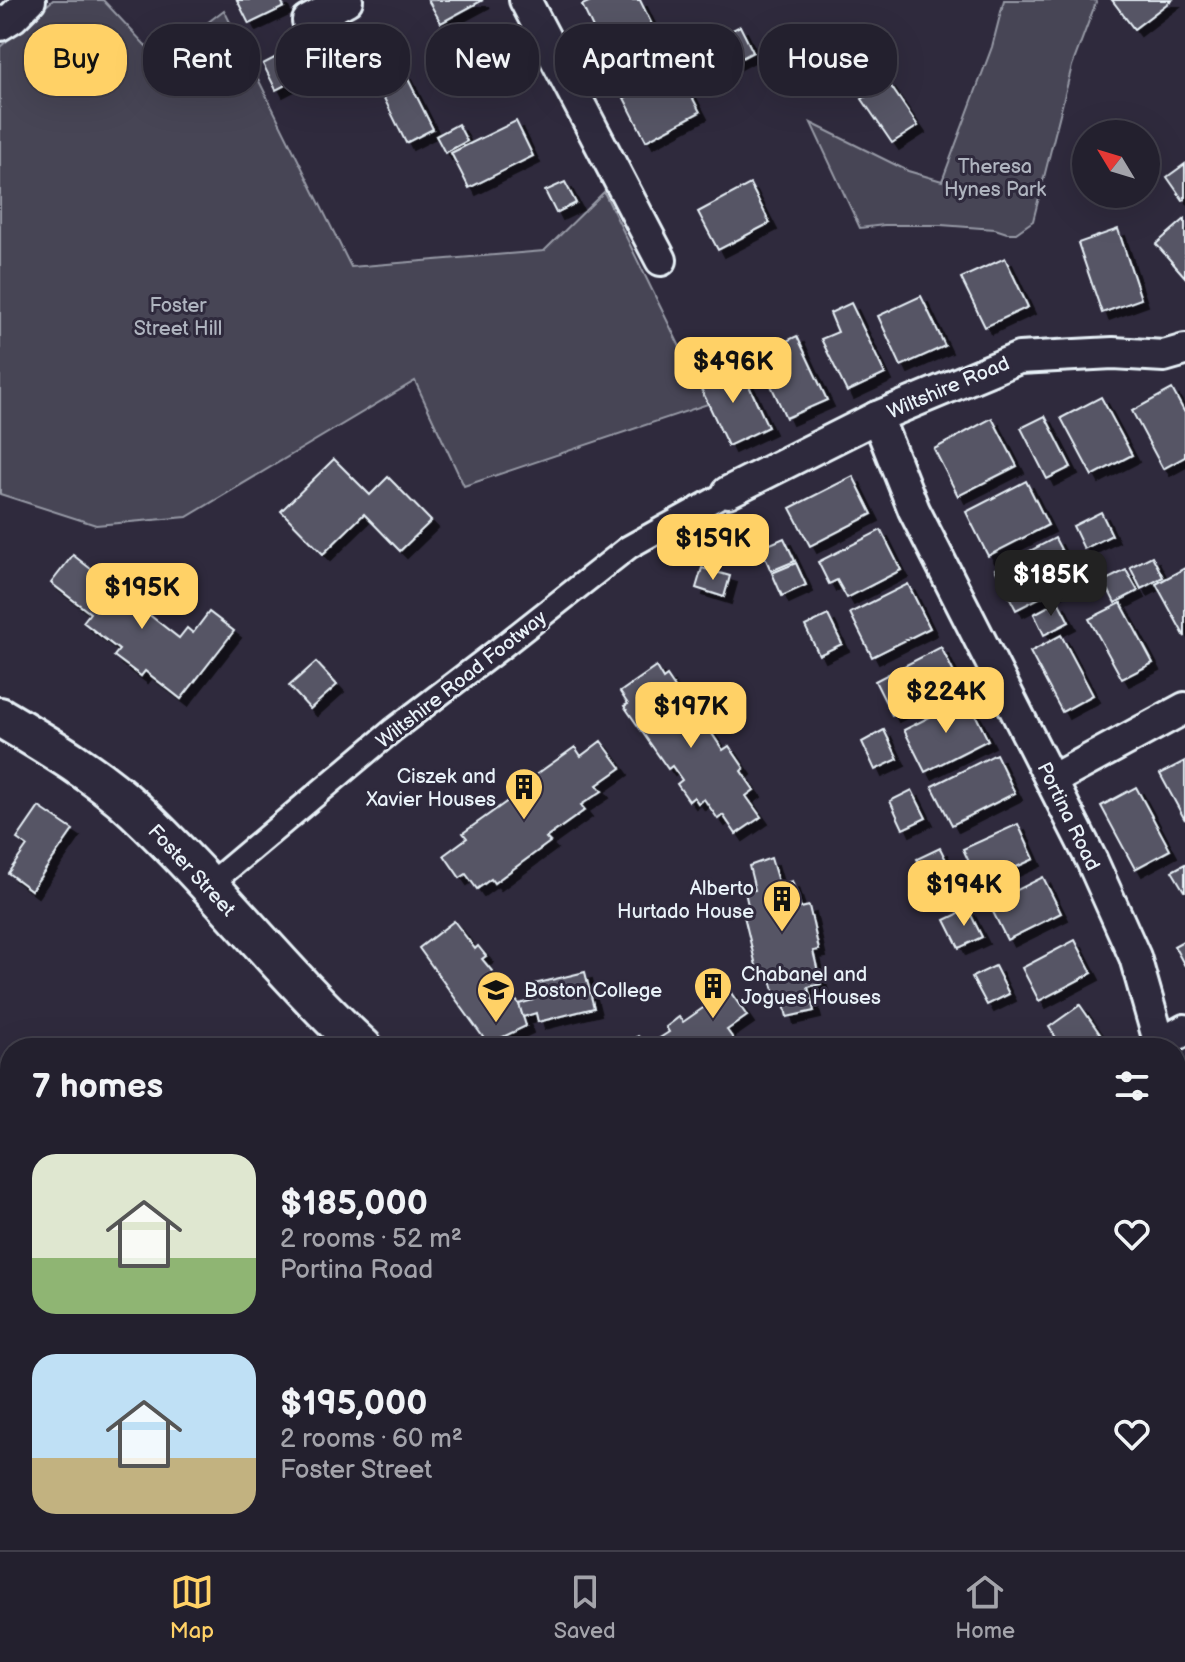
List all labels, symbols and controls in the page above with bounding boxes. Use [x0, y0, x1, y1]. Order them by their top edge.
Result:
chip: Buy [24, 24, 127, 96]
chip: Rent [143, 24, 260, 96]
chip: Filters [276, 24, 410, 96]
chip: New [426, 24, 539, 96]
chip: Apartment [555, 24, 743, 96]
chip: House [759, 24, 897, 96]
north arrow [1072, 120, 1160, 208]
map controls [1072, 120, 1160, 208]
park label: Theresa Hynes Park [944, 155, 1046, 202]
park label: Foster Street Hill [134, 294, 222, 341]
pin: $496K [677, 337, 789, 405]
text: $496K [692, 347, 774, 378]
street label: Wiltshire Road [884, 351, 1013, 424]
pin: $159K [657, 514, 769, 582]
text: $159K [675, 524, 751, 555]
pin: $185K [995, 550, 1107, 618]
text: $185K [1013, 560, 1089, 591]
pin: $195K [86, 563, 198, 631]
text: $195K [104, 573, 180, 604]
street label: Wiltshire Road Footway [372, 606, 552, 754]
pin: $224K [890, 667, 1002, 735]
text: $224K [906, 677, 986, 708]
pin: $197K [635, 682, 747, 750]
text: $197K [653, 692, 729, 723]
street label: Portina Road [1032, 758, 1105, 875]
place label: Ciszek and Xavier Houses [365, 765, 496, 812]
building icon: Ciszek and Xavier Houses [503, 766, 545, 821]
street label: Foster Street [143, 820, 240, 922]
pin: $194K [908, 860, 1020, 928]
text: $194K [926, 870, 1002, 901]
place label: Alberto Hurtado House [617, 877, 754, 924]
building icon: Alberto Hurtado House [761, 878, 803, 933]
place label: Chabanel and Jogues Houses [741, 963, 881, 1010]
building icon: Chabanel and Jogues Houses [692, 965, 734, 1020]
school or university icon: Boston College [475, 969, 517, 1024]
place label: Boston College [524, 979, 662, 1003]
icon: filters [1110, 1064, 1154, 1108]
text: 7 homes [32, 1066, 163, 1107]
text: $185,000 [280, 1183, 428, 1224]
icon: home [96, 1186, 192, 1282]
icon: heart [1110, 1212, 1154, 1256]
text: 2 rooms · 52 m² [280, 1224, 462, 1255]
text: Portina Road [280, 1255, 433, 1286]
text: $195,000 [280, 1383, 427, 1424]
icon: home [96, 1386, 192, 1482]
icon: heart [1110, 1412, 1154, 1456]
text: 2 rooms · 60 m² [280, 1424, 463, 1455]
text: Foster Street [280, 1455, 432, 1486]
tab: Map [170, 1570, 214, 1645]
tab: Saved [554, 1570, 616, 1645]
tab: Home [955, 1570, 1015, 1645]

